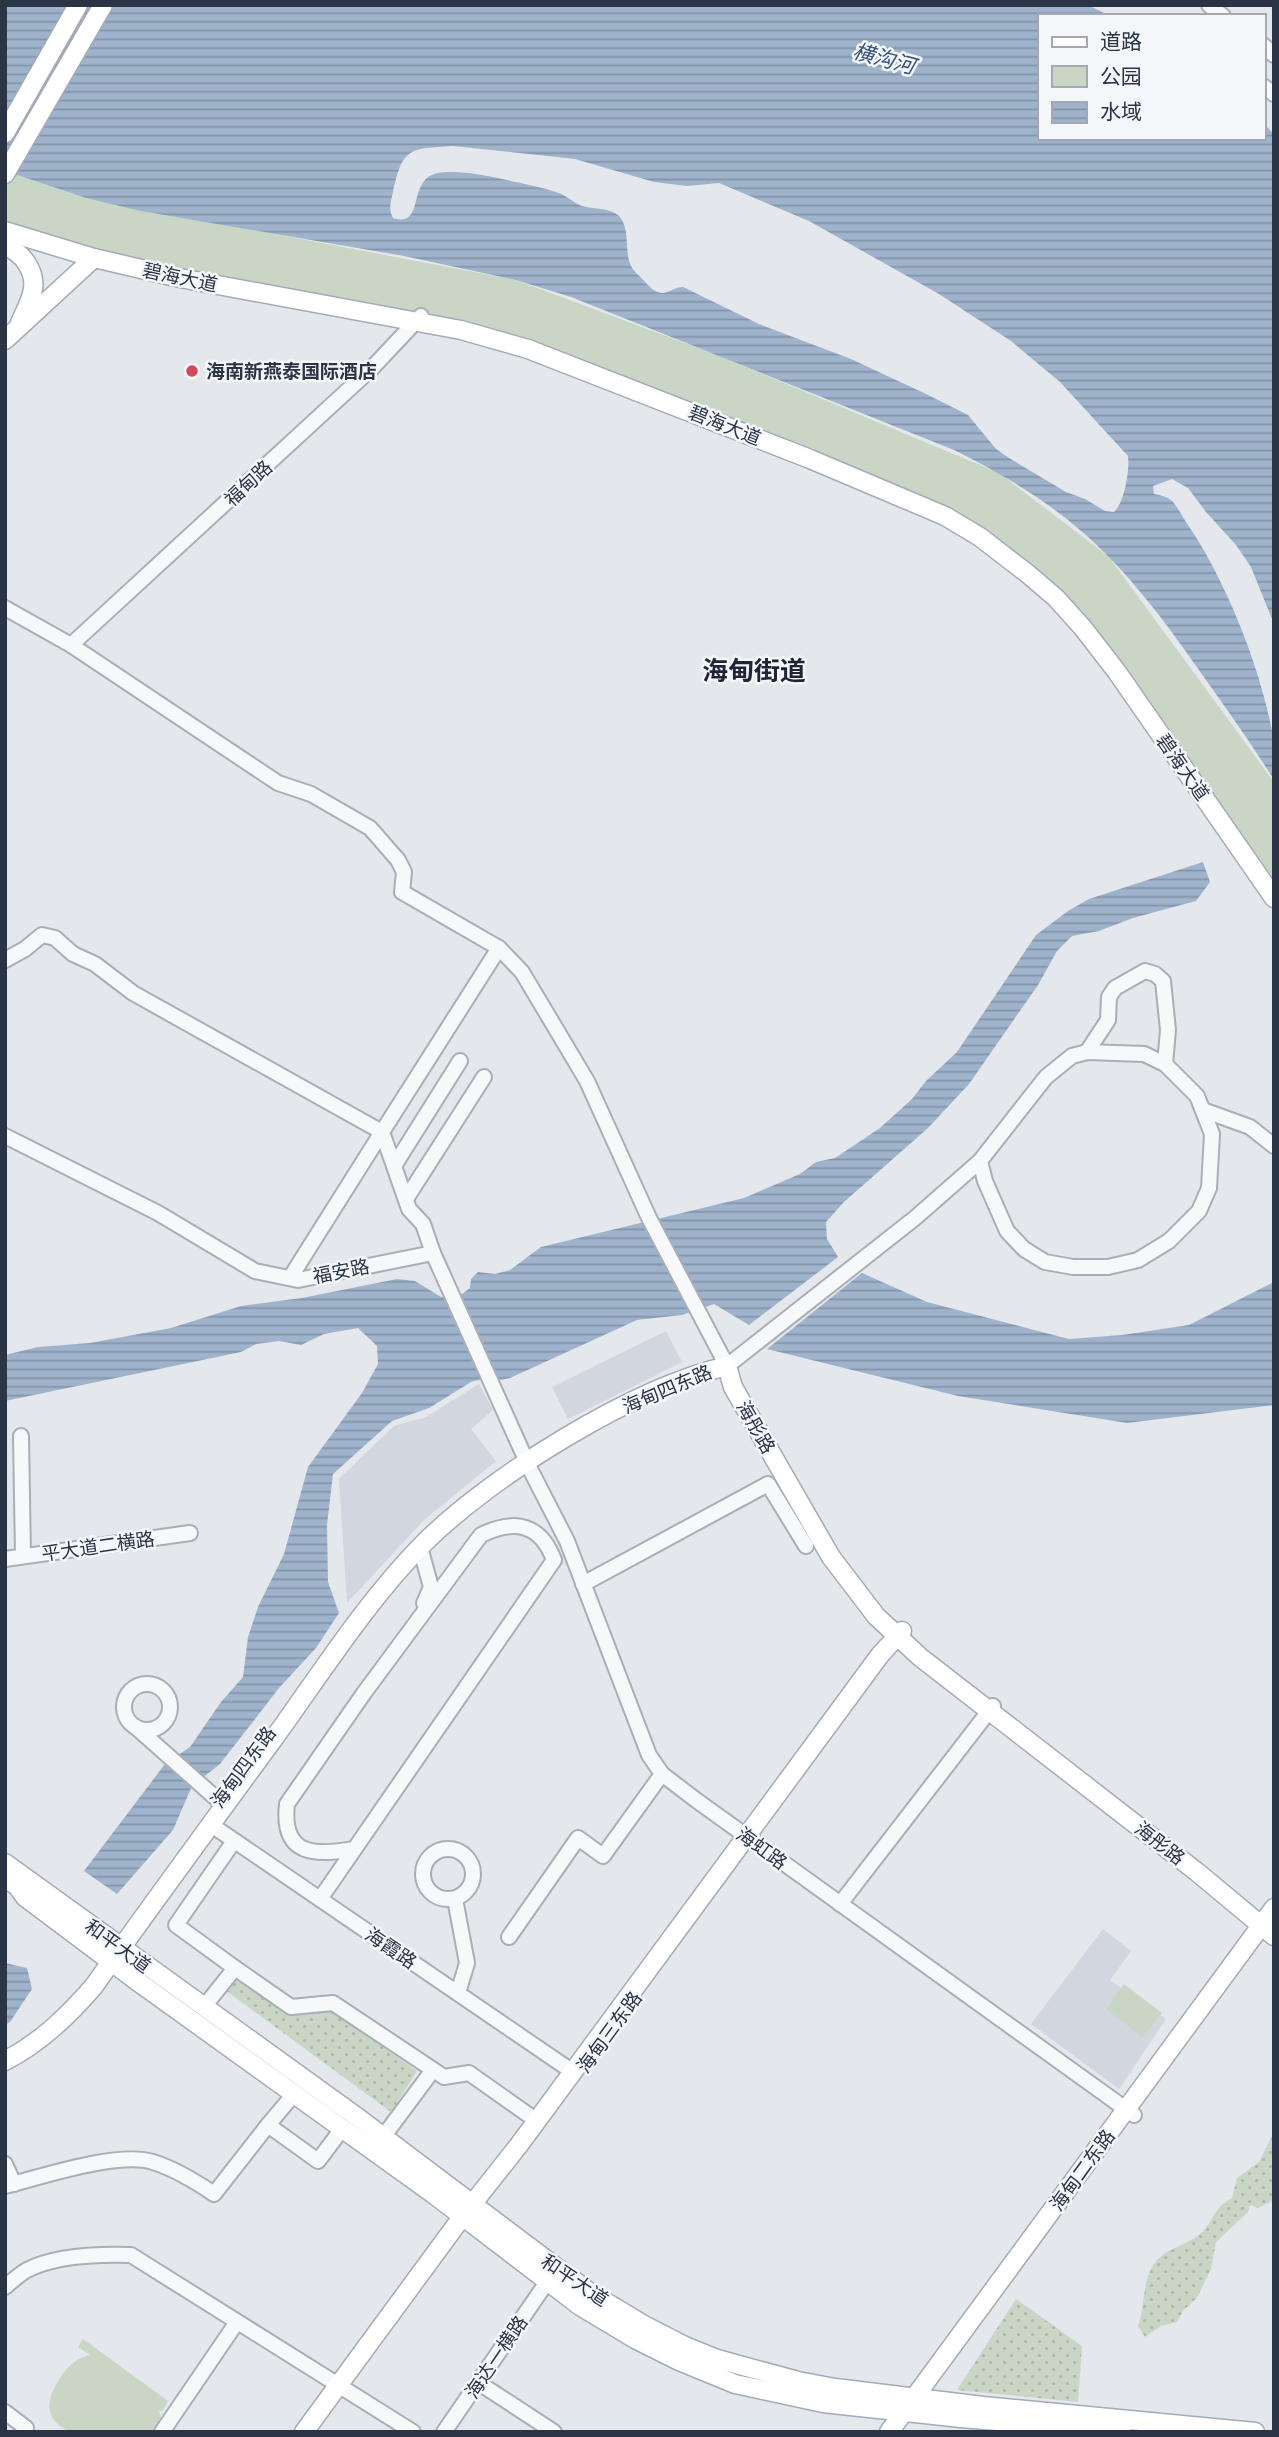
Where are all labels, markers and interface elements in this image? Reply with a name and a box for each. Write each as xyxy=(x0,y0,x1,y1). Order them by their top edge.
legend xyxy=(1038,14,1265,140)
text: 道路 xyxy=(1100,27,1142,56)
water label: 横沟河 xyxy=(850,36,922,82)
text: 公园 xyxy=(1100,62,1142,91)
text: 水域 xyxy=(1100,97,1142,126)
street label: 碧海大道 xyxy=(140,256,220,299)
place label: 海南新燕泰国际酒店 xyxy=(206,358,377,385)
marker: 海南新燕泰国际酒店 xyxy=(184,363,200,379)
street label: 碧海大道 xyxy=(685,399,765,452)
street label: 福甸路 xyxy=(218,454,278,513)
district label: 海甸街道 xyxy=(702,653,806,689)
street label: 碧海大道 xyxy=(1150,728,1215,806)
street label: 福安路 xyxy=(311,1253,372,1290)
street label: 海甸四东路 xyxy=(618,1358,716,1420)
street label: 海彤路 xyxy=(730,1396,782,1459)
street label: 平大道二横路 xyxy=(40,1525,156,1568)
street label: 海甸四东路 xyxy=(205,1721,282,1814)
street label: 海彤路 xyxy=(1129,1815,1190,1872)
street label: 海虹路 xyxy=(731,1821,793,1876)
street label: 和平大道 xyxy=(79,1913,156,1980)
street label: 海霞路 xyxy=(360,1921,422,1976)
street label: 海甸三东路 xyxy=(571,1986,648,2079)
street label: 海甸二东路 xyxy=(1044,2124,1121,2217)
street label: 和平大道 xyxy=(536,2248,614,2313)
street label: 海达一横路 xyxy=(459,2310,534,2404)

